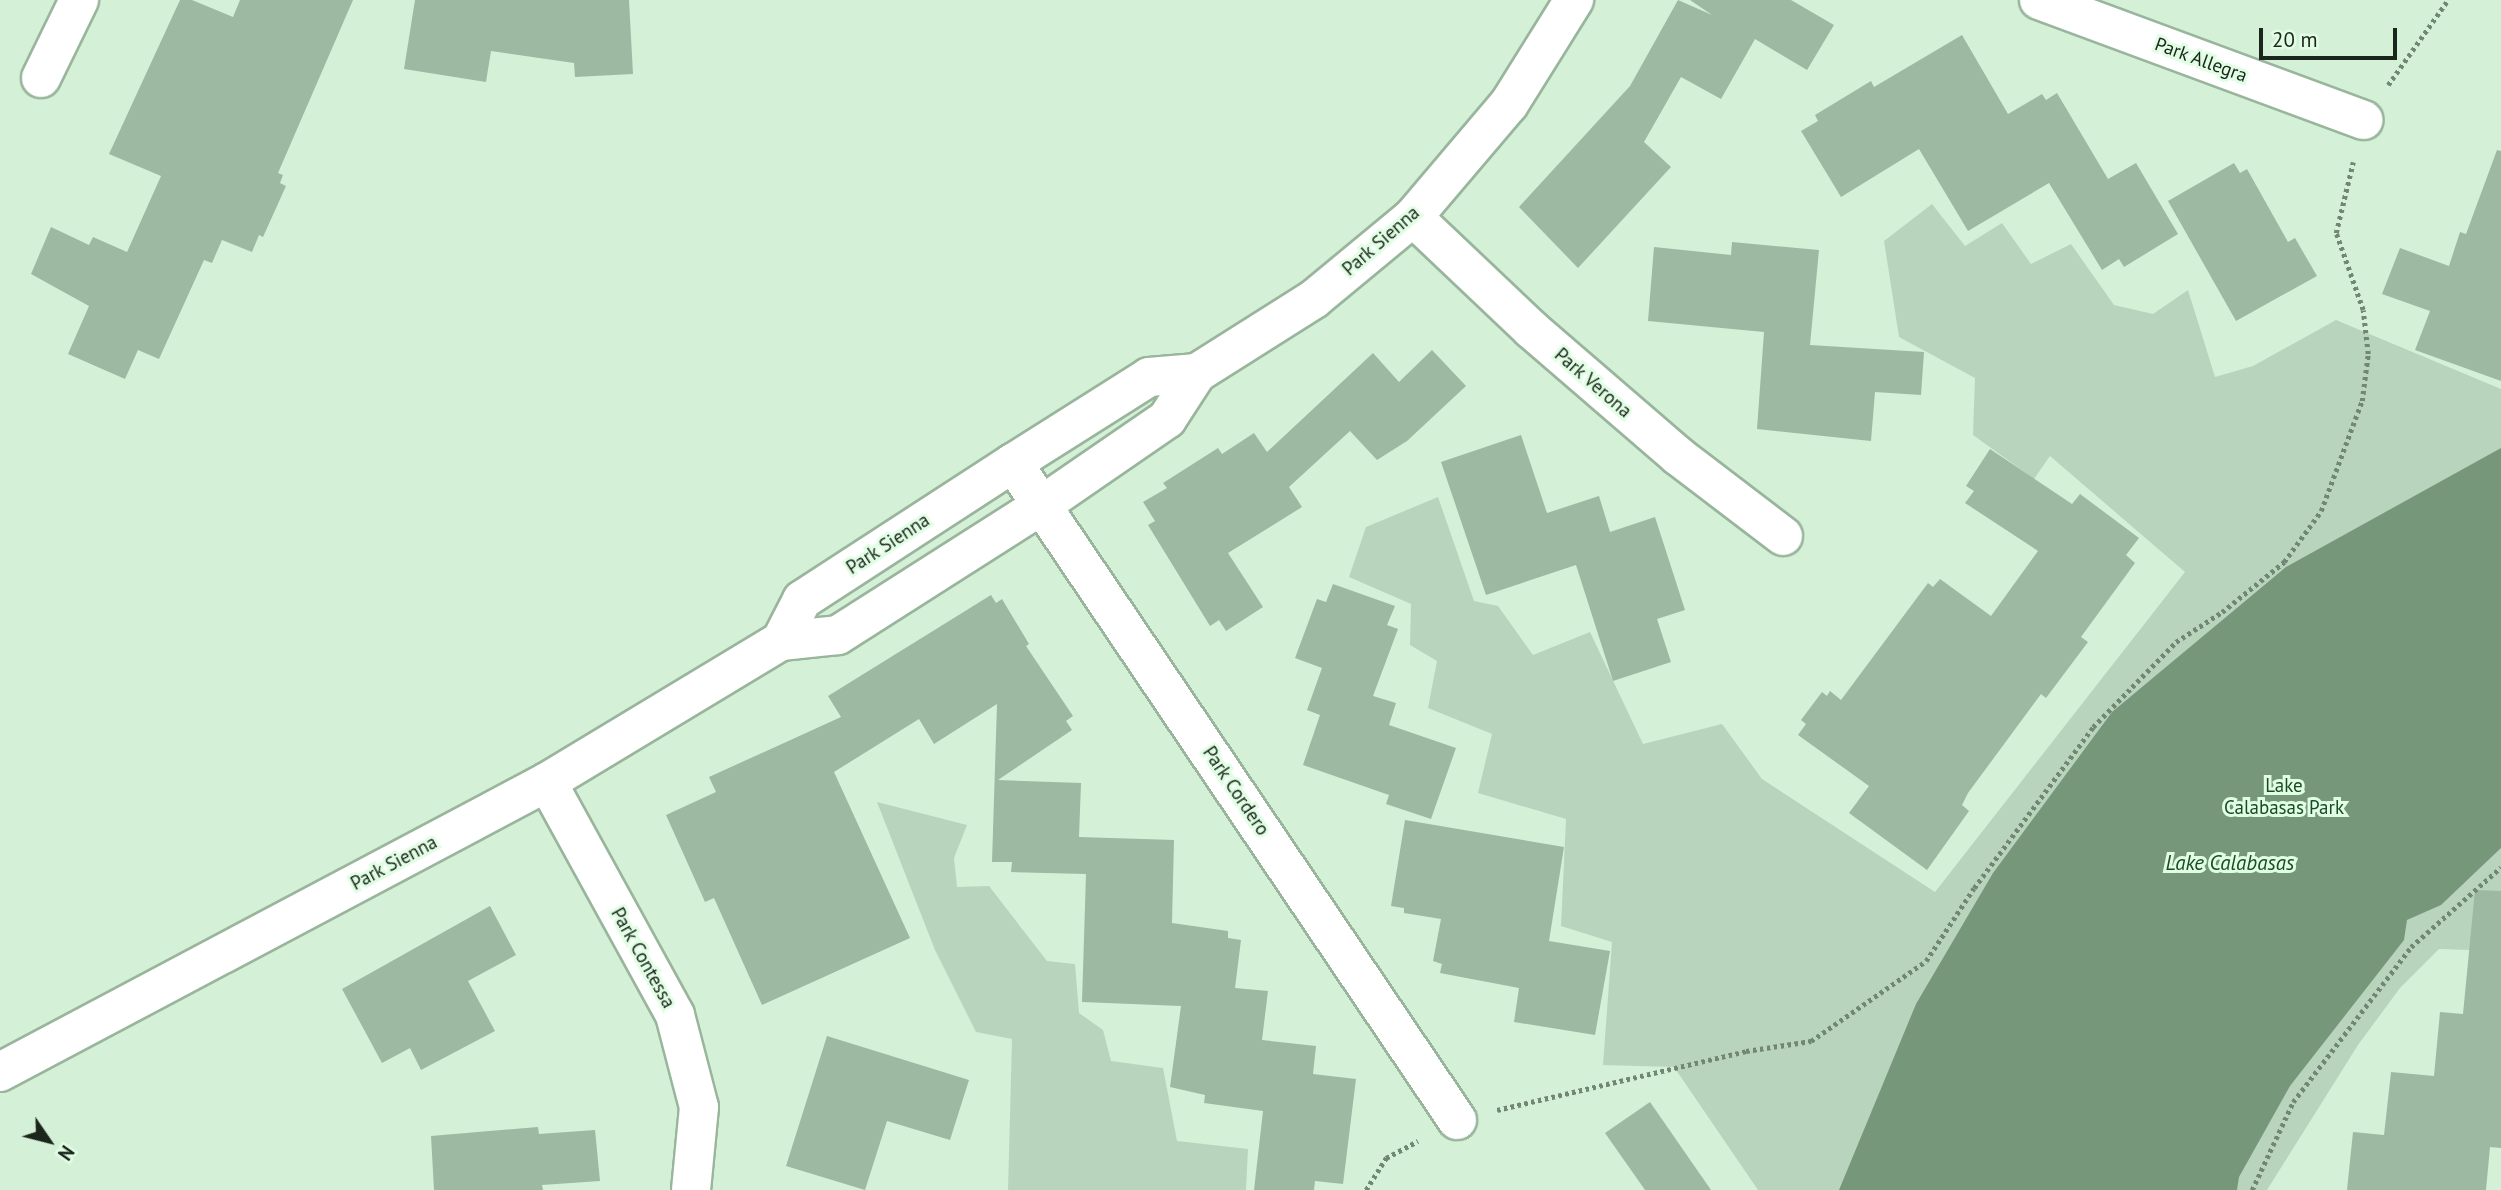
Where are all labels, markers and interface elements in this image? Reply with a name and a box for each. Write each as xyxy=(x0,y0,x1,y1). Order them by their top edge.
scale bar xyxy=(2263,14,2401,58)
text: 20 m xyxy=(2272,26,2318,53)
street label: Park Allegra xyxy=(2151,33,2251,87)
street label: Park Sienna xyxy=(1338,201,1424,281)
street label: Park Verona xyxy=(1549,343,1637,423)
street label: Park Sienna xyxy=(842,509,934,579)
street label: Park Cordero xyxy=(1198,742,1274,840)
park label: Lake Calabasas Park xyxy=(2224,775,2344,819)
street label: Park Sienna xyxy=(347,831,441,895)
water label: Lake Calabasas xyxy=(2166,850,2294,876)
street label: Park Contessa xyxy=(606,903,680,1013)
north arrow xyxy=(14,1106,84,1176)
text: N xyxy=(53,1141,80,1165)

